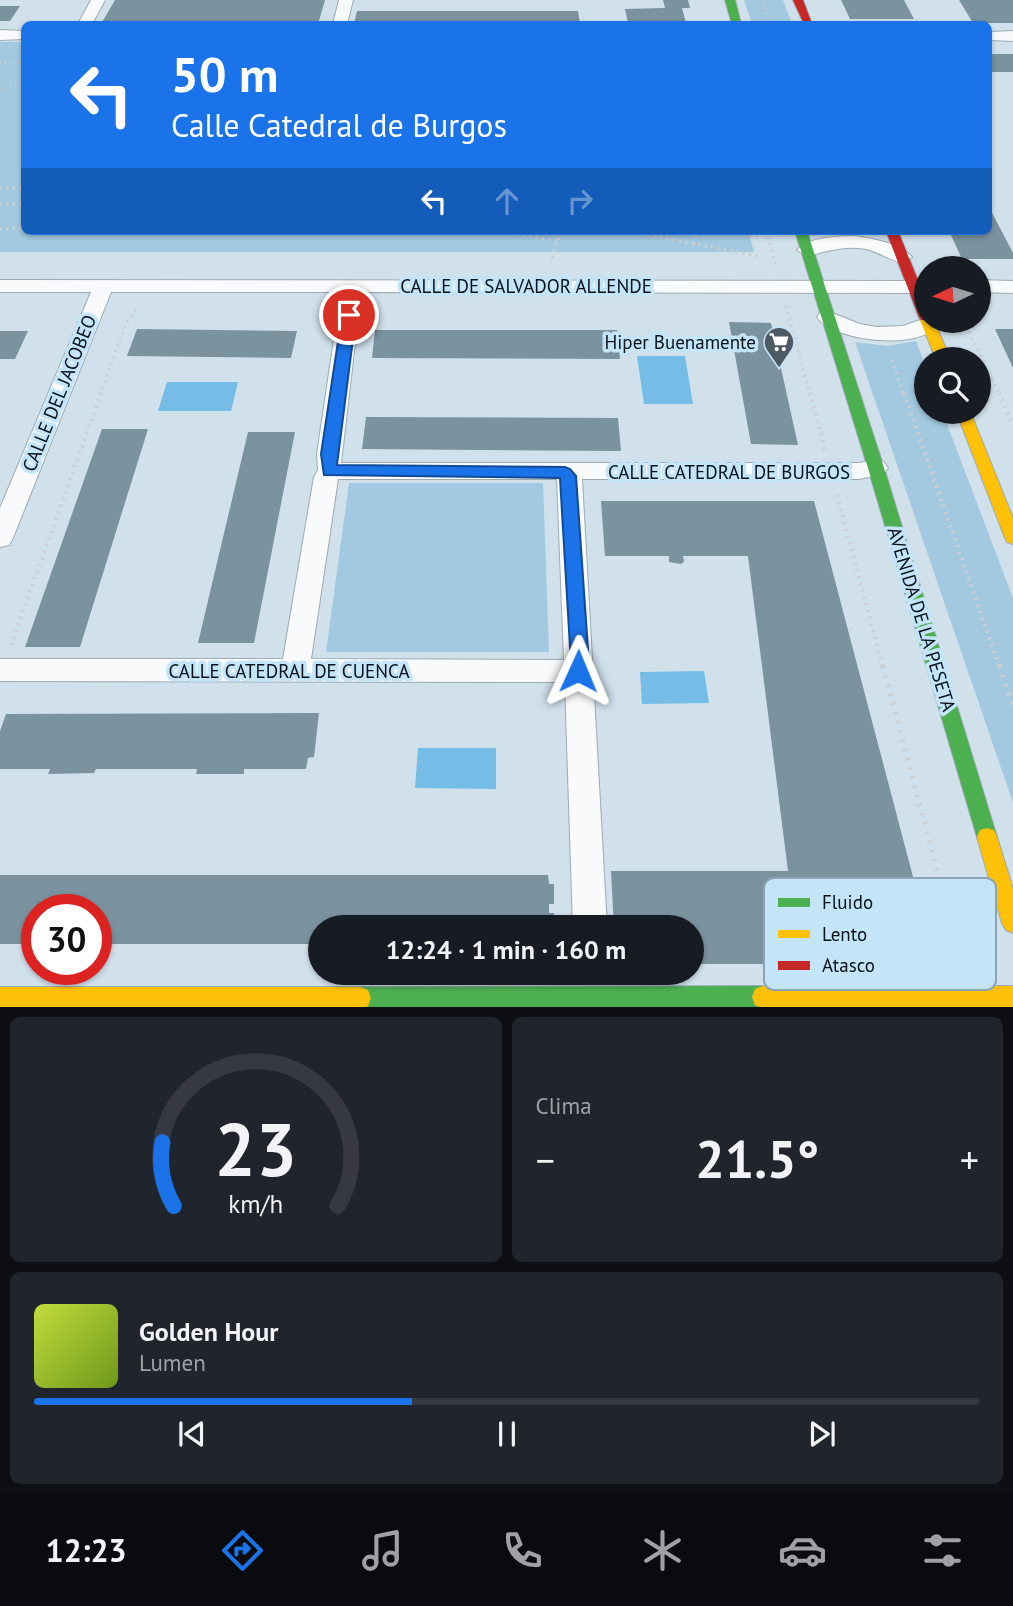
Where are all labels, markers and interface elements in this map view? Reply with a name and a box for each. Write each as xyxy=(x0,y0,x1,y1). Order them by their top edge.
text: 50 m xyxy=(171,42,278,106)
icon: left xyxy=(56,49,147,140)
text: Calle Catedral de Burgos xyxy=(171,104,507,146)
icon: left xyxy=(415,182,453,220)
icon: ahead xyxy=(488,182,526,220)
icon: right xyxy=(561,182,599,220)
north arrow xyxy=(914,256,990,332)
map controls xyxy=(914,256,991,424)
street label: CALLE DE SALVADOR ALLENDE xyxy=(400,274,652,298)
pin xyxy=(319,285,379,345)
icon: arrive xyxy=(330,296,368,334)
street label: CALLE DEL JACOBEO xyxy=(17,311,101,475)
supermarket icon: Hiper Buenamente xyxy=(762,325,796,369)
place label: Hiper Buenamente xyxy=(605,330,756,354)
button: search xyxy=(914,347,991,424)
street label: CALLE CATEDRAL DE BURGOS xyxy=(608,460,850,484)
street label: AVENIDA DE LA PESETA xyxy=(883,524,961,714)
position arrow xyxy=(541,634,615,708)
street label: CALLE CATEDRAL DE CUENCA xyxy=(169,659,410,683)
legend xyxy=(764,878,996,990)
text: Fluido xyxy=(822,890,873,914)
speed limit sign: 30 xyxy=(21,894,112,985)
text: Lento xyxy=(822,922,867,946)
text: 12:24 · 1 min · 160 m xyxy=(386,933,626,966)
text: Atasco xyxy=(822,953,875,977)
text: Clima xyxy=(536,1091,592,1120)
text: 23 xyxy=(214,1102,297,1196)
text: 21.5° xyxy=(695,1125,819,1192)
text: − xyxy=(536,1135,555,1184)
text: + xyxy=(960,1135,979,1184)
text: km/h xyxy=(228,1187,283,1219)
text: Golden Hour xyxy=(139,1315,278,1348)
text: Lumen xyxy=(139,1348,206,1377)
icon: previous xyxy=(173,1415,211,1453)
icon: pause xyxy=(488,1415,526,1453)
icon: next xyxy=(803,1415,841,1453)
icon: directions xyxy=(218,1526,267,1575)
icon: music xyxy=(358,1526,407,1575)
icon: phone xyxy=(498,1526,547,1575)
icon: climate xyxy=(638,1526,687,1575)
icon: car xyxy=(778,1526,827,1575)
icon: filters xyxy=(918,1526,967,1575)
text: 12:23 xyxy=(46,1529,127,1571)

